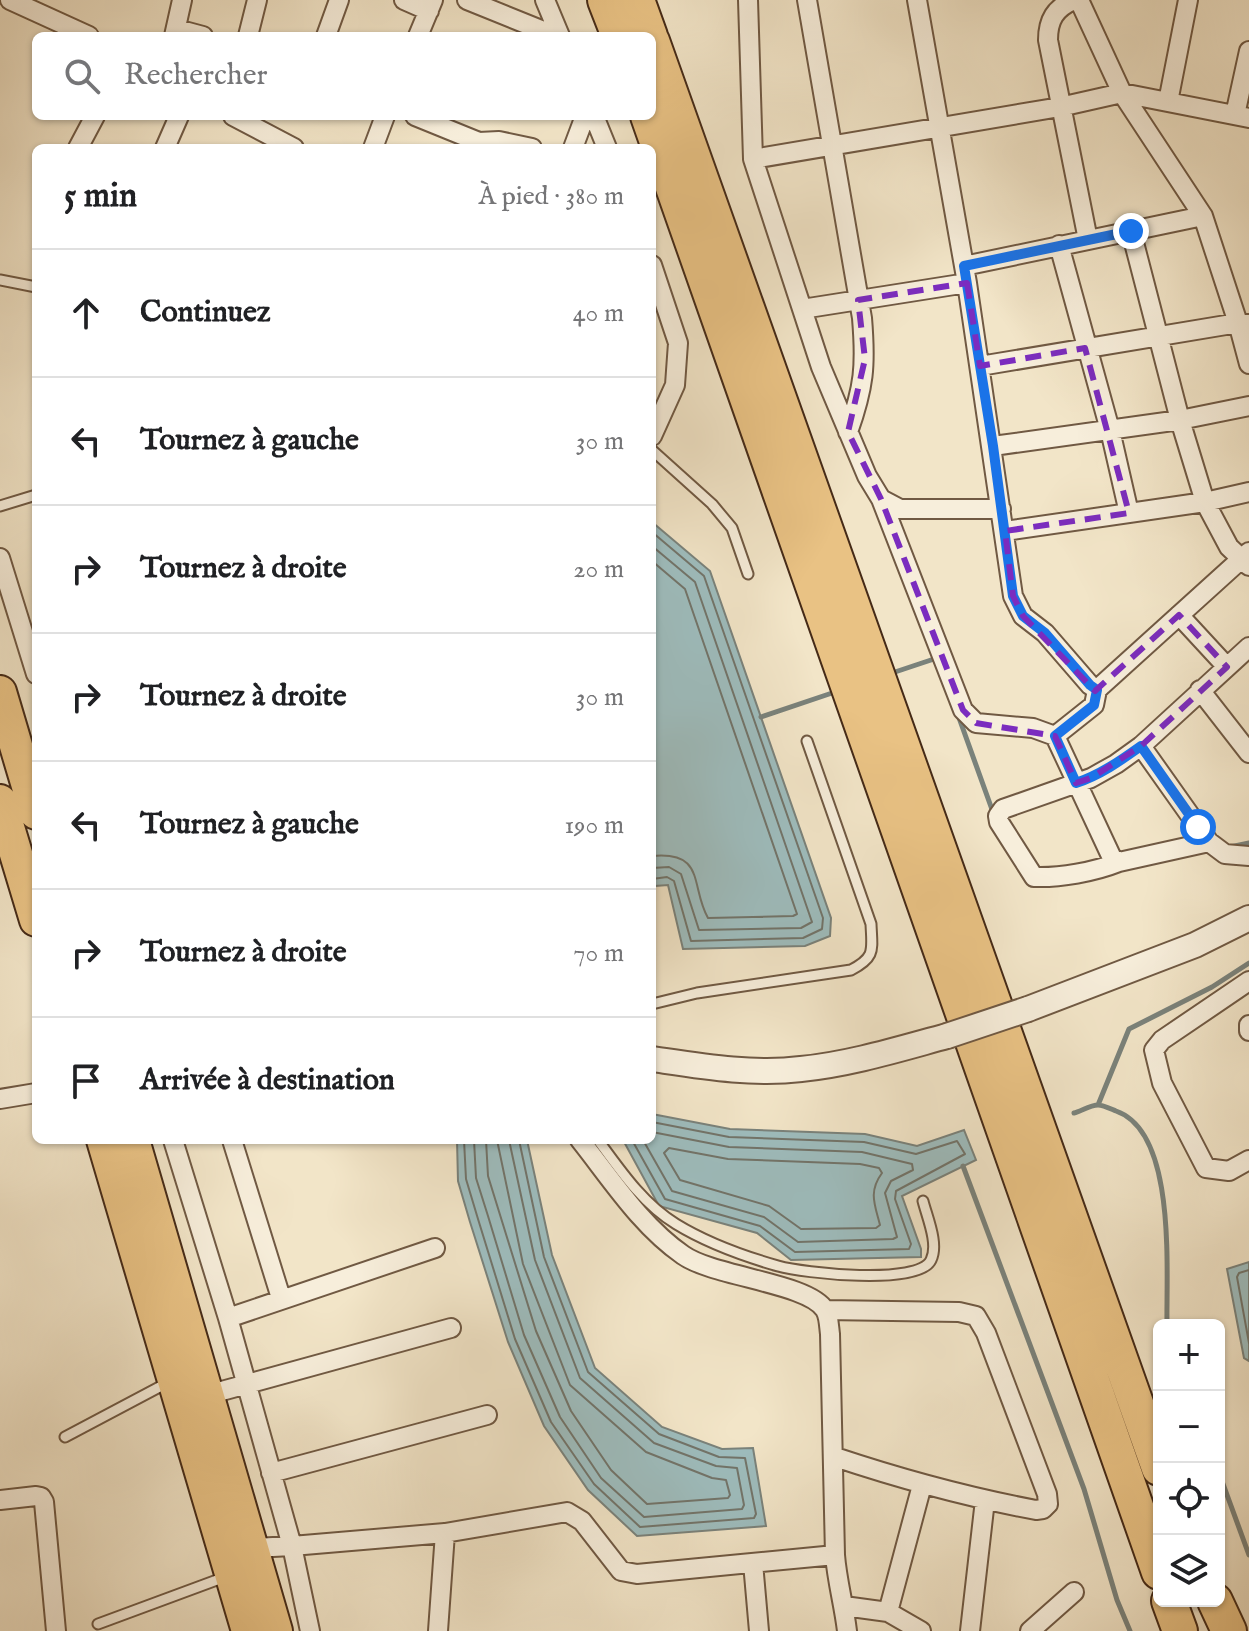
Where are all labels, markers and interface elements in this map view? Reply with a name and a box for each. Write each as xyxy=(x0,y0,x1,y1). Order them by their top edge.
search box xyxy=(32,32,656,120)
icon: search xyxy=(60,54,104,98)
text: Rechercher xyxy=(124,57,268,95)
text: 5 min xyxy=(64,175,137,218)
text: À pied · 380 m xyxy=(479,180,624,213)
route end xyxy=(1113,213,1149,249)
icon: ahead xyxy=(64,291,108,335)
text: Continuez xyxy=(140,294,271,332)
text: 40 m xyxy=(573,297,624,330)
icon: left xyxy=(64,419,108,463)
text: Tournez à gauche xyxy=(140,422,359,460)
text: 30 m xyxy=(576,425,624,458)
icon: right xyxy=(64,547,108,591)
text: Tournez à droite xyxy=(140,550,347,588)
text: 20 m xyxy=(573,553,624,586)
icon: right xyxy=(64,675,108,719)
text: Tournez à droite xyxy=(140,678,347,716)
text: 30 m xyxy=(576,681,624,714)
icon: left xyxy=(64,803,108,847)
text: Tournez à gauche xyxy=(140,806,359,844)
text: 190 m xyxy=(564,809,624,842)
route start xyxy=(1180,809,1216,845)
icon: right xyxy=(64,931,108,975)
text: Tournez à droite xyxy=(140,934,347,972)
text: 70 m xyxy=(573,937,624,970)
icon: arrive xyxy=(64,1059,108,1103)
text: Arrivée à destination xyxy=(140,1062,395,1100)
map controls xyxy=(1153,1319,1225,1607)
button: + xyxy=(1153,1319,1225,1391)
button: − xyxy=(1153,1391,1225,1463)
button: locate xyxy=(1153,1463,1225,1535)
button: layers xyxy=(1153,1535,1225,1607)

